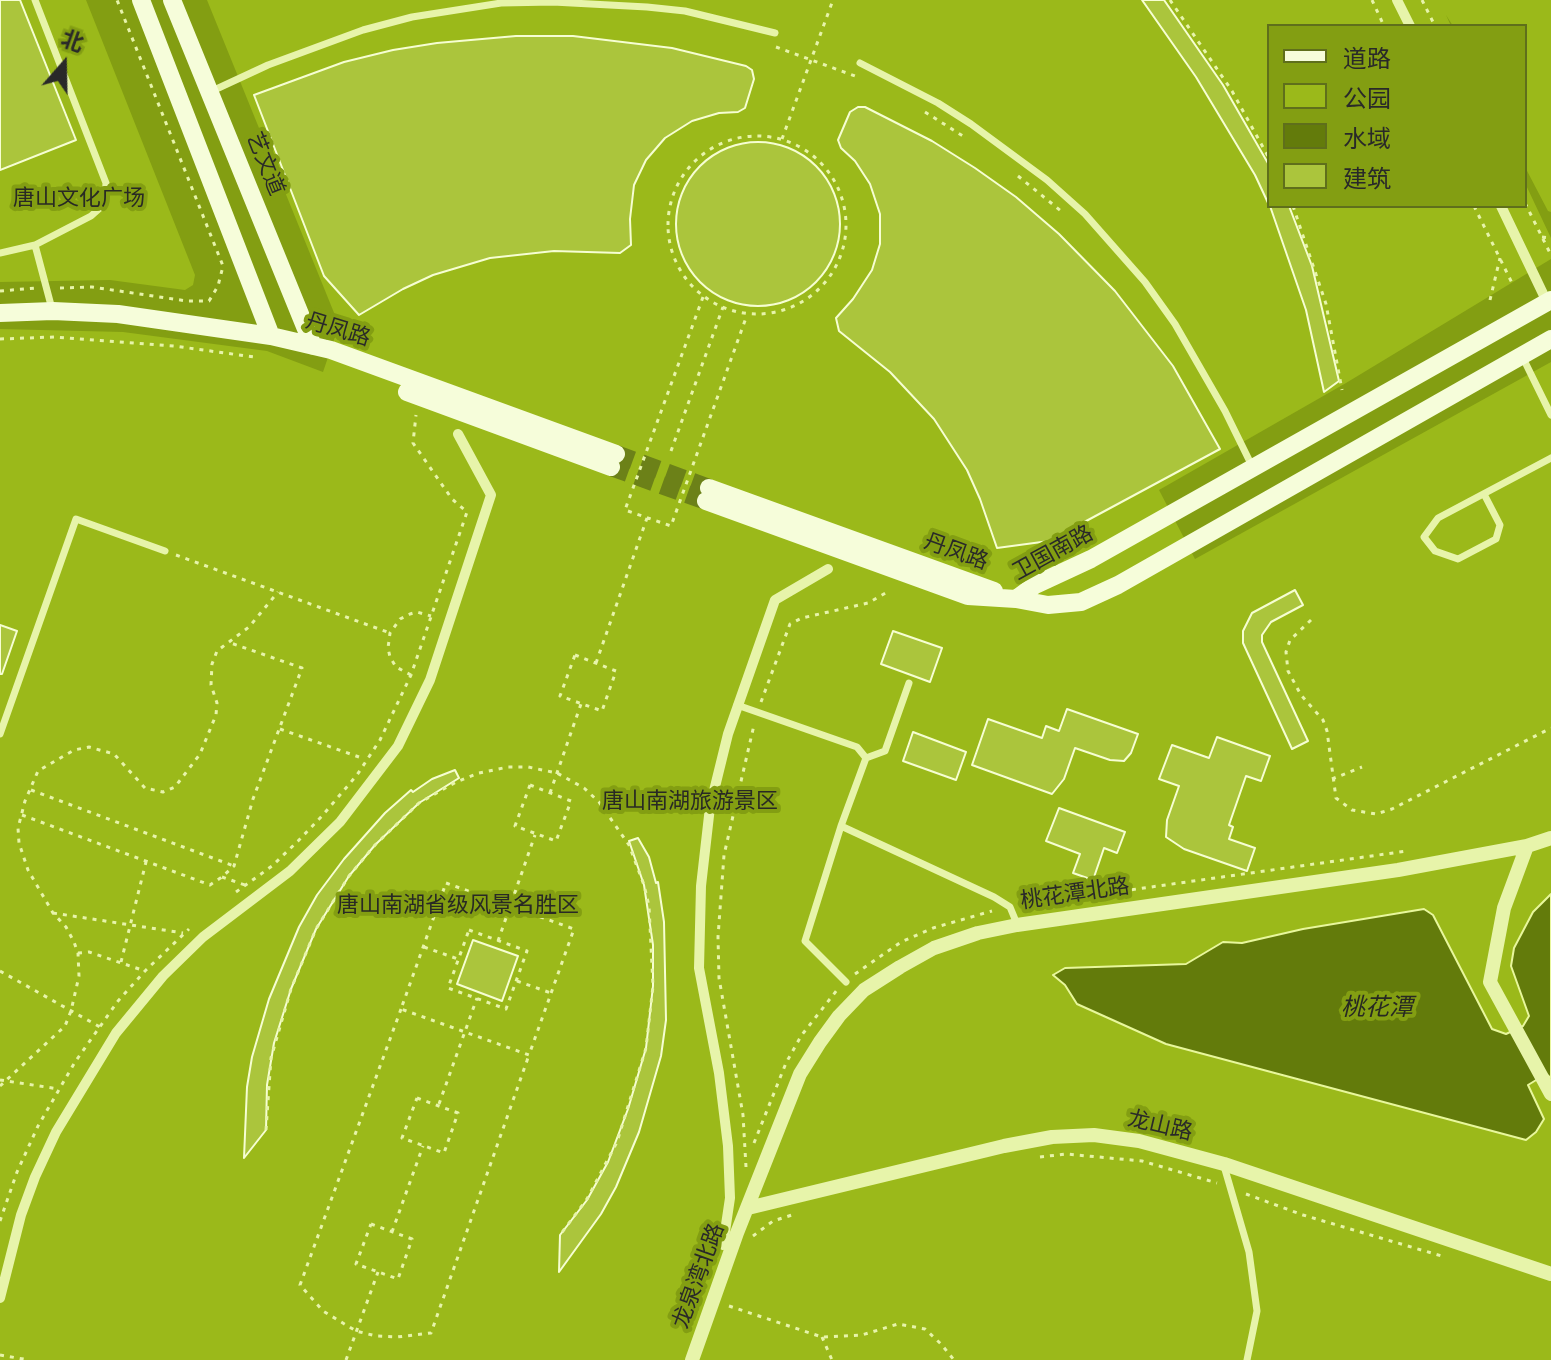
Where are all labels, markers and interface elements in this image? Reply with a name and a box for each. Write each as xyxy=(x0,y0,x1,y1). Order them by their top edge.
north arrow xyxy=(24,24,104,104)
legend xyxy=(1267,24,1527,208)
text: 北 xyxy=(57,25,87,57)
text: 道路 xyxy=(1343,45,1391,73)
text: 公园 xyxy=(1343,85,1391,113)
text: 水域 xyxy=(1343,125,1391,153)
street label: 艺文道 xyxy=(240,128,290,200)
text: 建筑 xyxy=(1343,165,1391,193)
park label: 唐山文化广场 xyxy=(13,186,145,212)
street label: 丹凤路 xyxy=(303,308,373,352)
street label: 卫国南路 xyxy=(1008,520,1098,586)
street label: 丹凤路 xyxy=(920,528,992,576)
park label: 唐山南湖旅游景区 xyxy=(602,789,778,815)
street label: 桃花潭北路 xyxy=(1019,873,1131,915)
park label: 唐山南湖省级风景名胜区 xyxy=(337,893,579,919)
water label: 桃花潭 xyxy=(1341,994,1413,1022)
street label: 龙山路 xyxy=(1125,1106,1195,1146)
street label: 龙泉湾北路 xyxy=(668,1220,730,1332)

